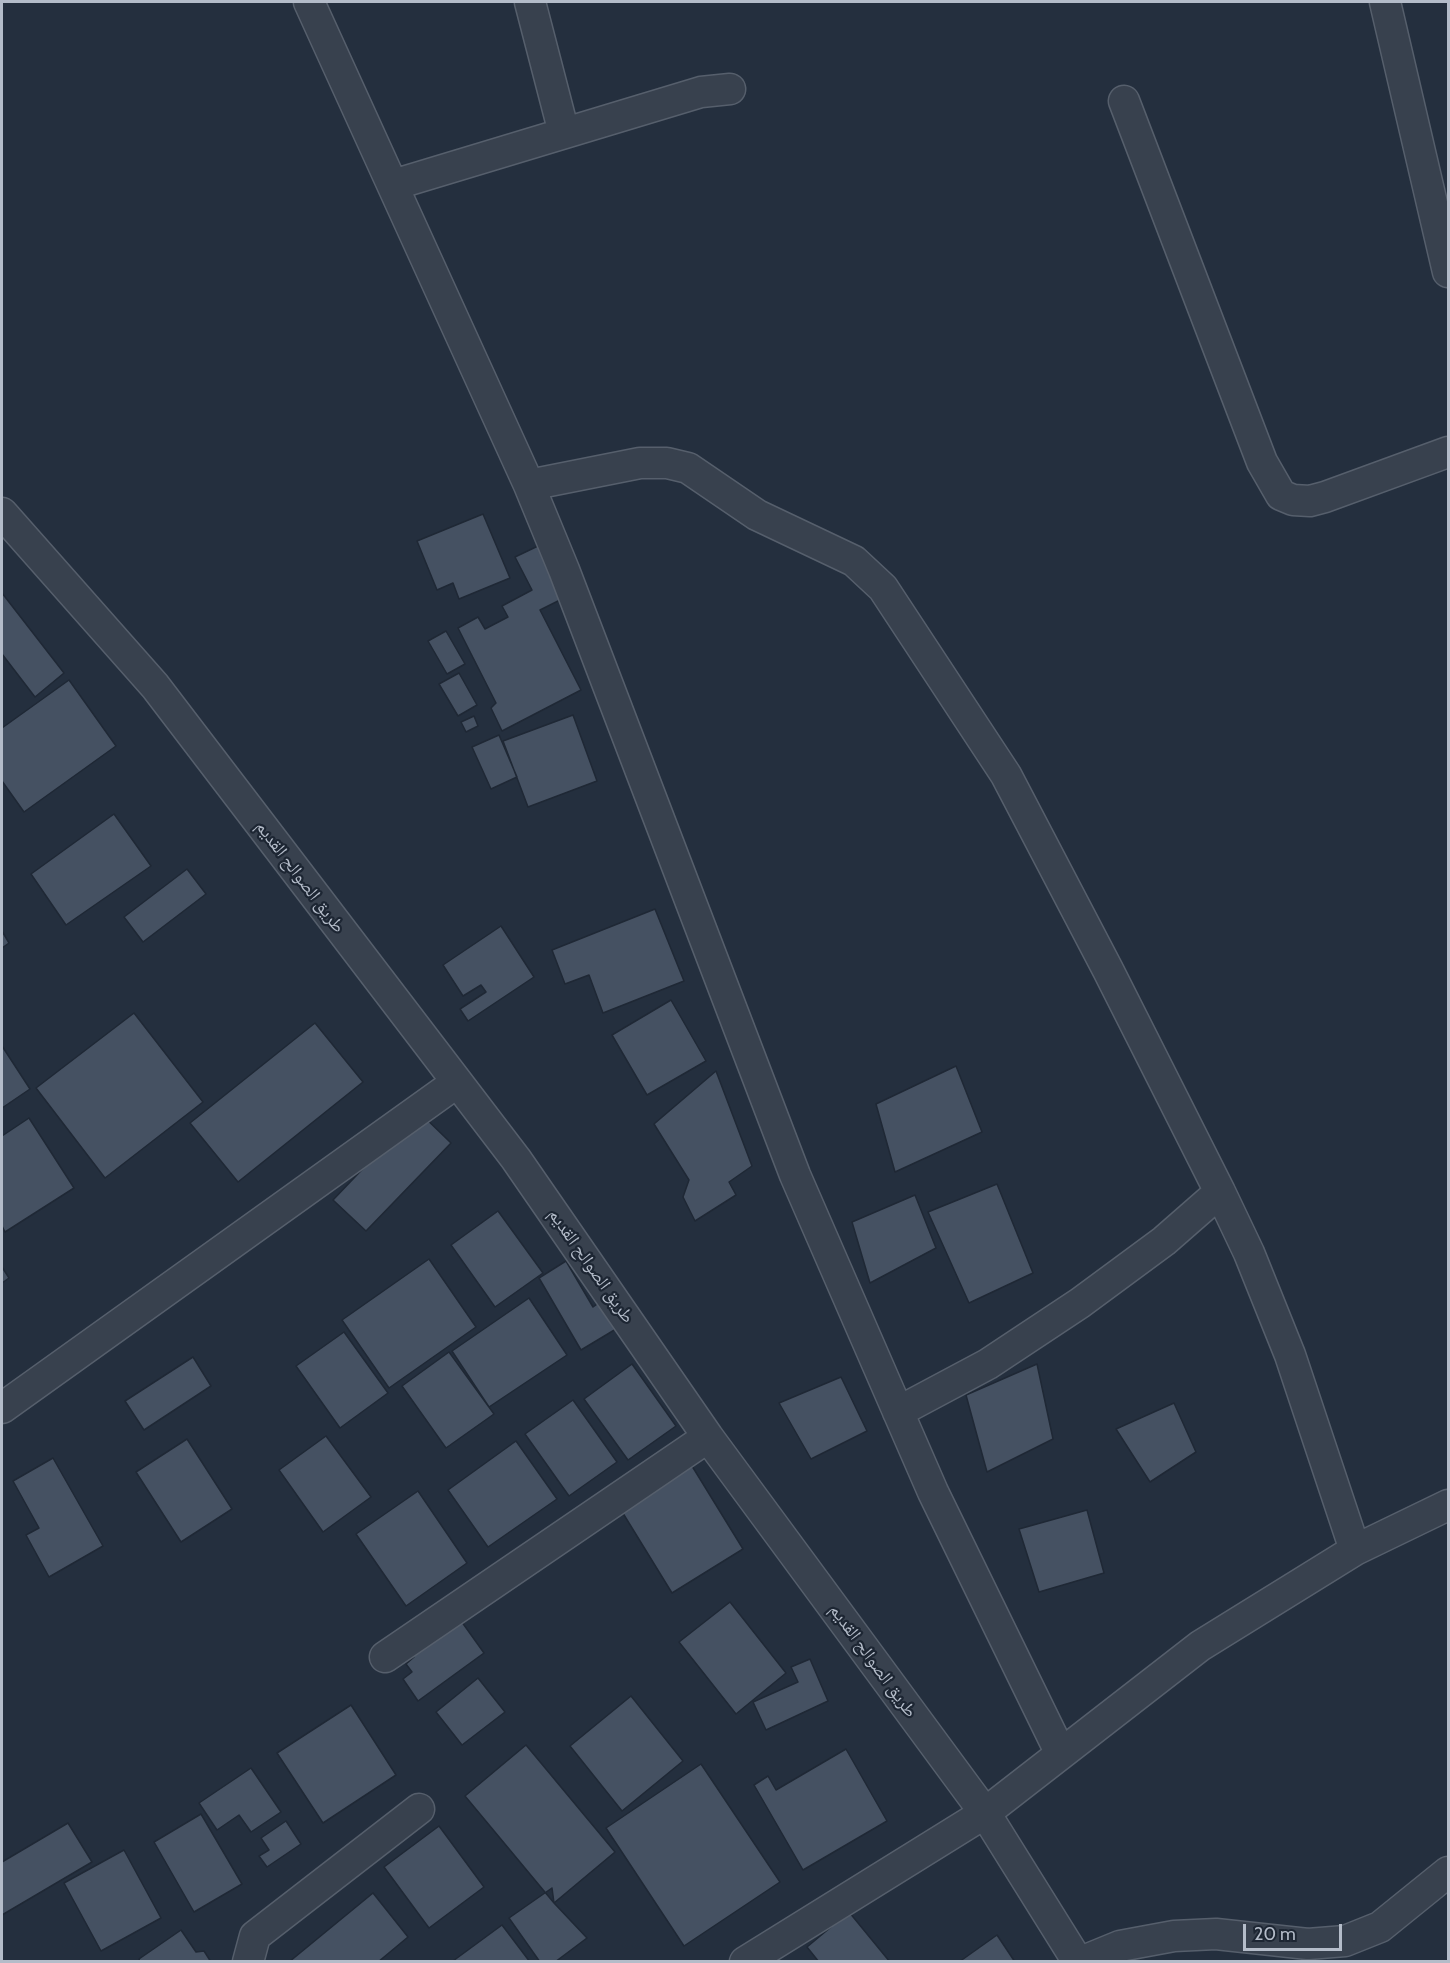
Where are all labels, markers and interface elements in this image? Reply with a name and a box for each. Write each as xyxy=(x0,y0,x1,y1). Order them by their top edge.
street label: طريق الصوالح القديم xyxy=(251,817,349,937)
street label: طريق الصوالح القديم xyxy=(543,1205,639,1327)
street label: طريق الصوالح القديم xyxy=(825,1600,921,1722)
scale bar xyxy=(1246,1912,1345,1950)
text: 20 m xyxy=(1254,1923,1296,1945)

